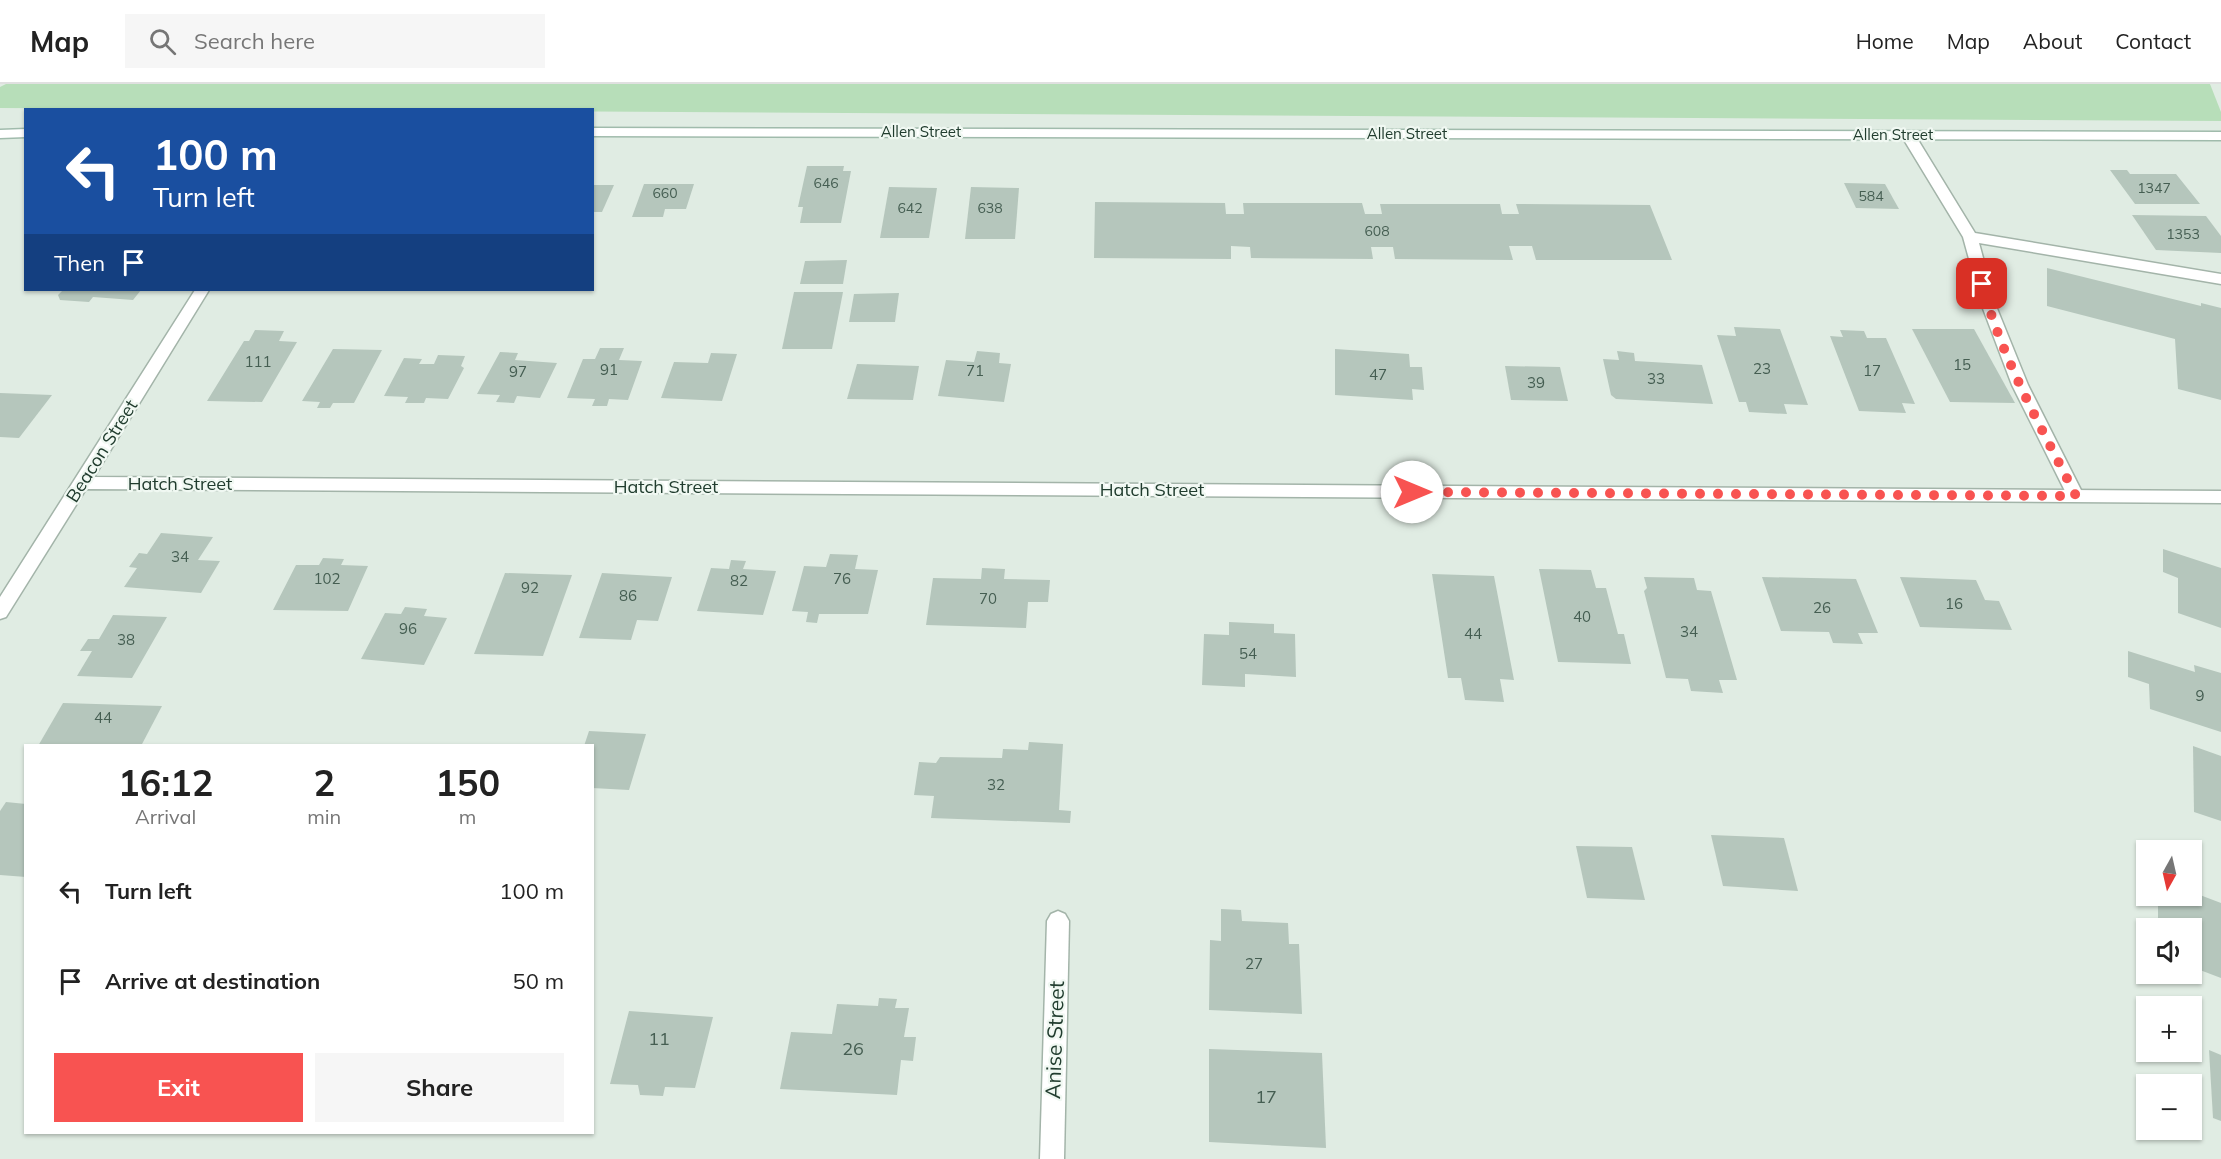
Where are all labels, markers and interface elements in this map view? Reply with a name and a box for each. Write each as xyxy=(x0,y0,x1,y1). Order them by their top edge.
search box xyxy=(125,14,545,68)
text: Map xyxy=(30,24,89,59)
icon: search xyxy=(146,25,179,58)
text: Search here xyxy=(194,27,315,55)
text: Home xyxy=(1856,28,1914,54)
text: Map xyxy=(1947,28,1990,54)
text: About xyxy=(2023,28,2082,54)
text: Contact xyxy=(2115,28,2191,54)
street label: Allen Street xyxy=(881,122,961,141)
street label: Allen Street xyxy=(1367,124,1447,143)
street label: Allen Street xyxy=(1853,125,1933,144)
text: 100 m xyxy=(153,128,278,181)
icon: left xyxy=(54,132,132,210)
house number: 646 xyxy=(813,174,839,192)
house number: 1347 xyxy=(2137,179,2171,197)
text: Turn left xyxy=(153,180,255,214)
house number: 660 xyxy=(652,184,678,202)
house number: 584 xyxy=(1858,187,1884,205)
house number: 642 xyxy=(897,199,923,217)
house number: 638 xyxy=(977,199,1003,217)
house number: 608 xyxy=(1364,222,1390,240)
house number: 1353 xyxy=(2166,225,2200,243)
icon: arrive xyxy=(117,246,150,279)
text: Then xyxy=(54,249,105,277)
pin xyxy=(1956,258,2007,309)
icon: arrive xyxy=(1965,267,1998,300)
house number: 111 xyxy=(244,352,272,371)
house number: 15 xyxy=(1953,355,1971,374)
house number: 23 xyxy=(1753,359,1771,378)
house number: 91 xyxy=(600,360,618,379)
house number: 71 xyxy=(966,361,984,380)
house number: 17 xyxy=(1863,361,1881,380)
house number: 97 xyxy=(509,362,527,381)
house number: 47 xyxy=(1369,365,1387,384)
house number: 33 xyxy=(1647,369,1665,388)
house number: 39 xyxy=(1527,373,1545,392)
street label: Beacon Street xyxy=(61,395,142,506)
position arrow xyxy=(1380,460,1444,524)
street label: Hatch Street xyxy=(128,472,232,495)
street label: Hatch Street xyxy=(614,475,718,498)
street label: Hatch Street xyxy=(1100,478,1204,501)
house number: 34 xyxy=(171,547,189,566)
house number: 102 xyxy=(313,569,341,588)
house number: 76 xyxy=(833,569,851,588)
house number: 82 xyxy=(730,571,748,590)
house number: 92 xyxy=(521,578,539,597)
house number: 86 xyxy=(619,586,637,605)
house number: 70 xyxy=(979,589,997,608)
house number: 16 xyxy=(1945,594,1963,613)
house number: 26 xyxy=(1813,598,1831,617)
house number: 40 xyxy=(1573,607,1591,626)
house number: 96 xyxy=(399,619,417,638)
house number: 34 xyxy=(1680,622,1698,641)
house number: 44 xyxy=(1464,624,1482,643)
house number: 38 xyxy=(117,630,135,649)
house number: 54 xyxy=(1239,644,1257,663)
house number: 9 xyxy=(2195,686,2205,705)
house number: 44 xyxy=(94,708,112,727)
text: 16:12 xyxy=(118,760,213,805)
text: 2 xyxy=(313,760,335,805)
text: 150 xyxy=(435,760,500,805)
house number: 32 xyxy=(987,775,1005,794)
text: Arrival xyxy=(135,804,196,829)
text: min xyxy=(307,804,341,829)
text: m xyxy=(459,804,476,829)
north arrow xyxy=(2136,840,2202,906)
map controls xyxy=(2136,840,2202,1140)
icon: left xyxy=(54,875,87,908)
text: Turn left xyxy=(105,877,192,905)
text: 100 m xyxy=(499,877,564,905)
button: sound xyxy=(2136,918,2202,984)
house number: 27 xyxy=(1245,954,1263,973)
icon: arrive xyxy=(54,965,87,998)
text: Arrive at destination xyxy=(105,967,320,995)
text: 50 m xyxy=(513,967,564,995)
street label: Anise Street xyxy=(1039,980,1069,1099)
button: + xyxy=(2136,996,2202,1062)
house number: 11 xyxy=(648,1027,670,1050)
house number: 26 xyxy=(842,1037,864,1060)
button: Exit xyxy=(54,1053,303,1122)
button: Share xyxy=(315,1053,564,1122)
button: − xyxy=(2136,1074,2202,1140)
house number: 17 xyxy=(1255,1085,1277,1108)

